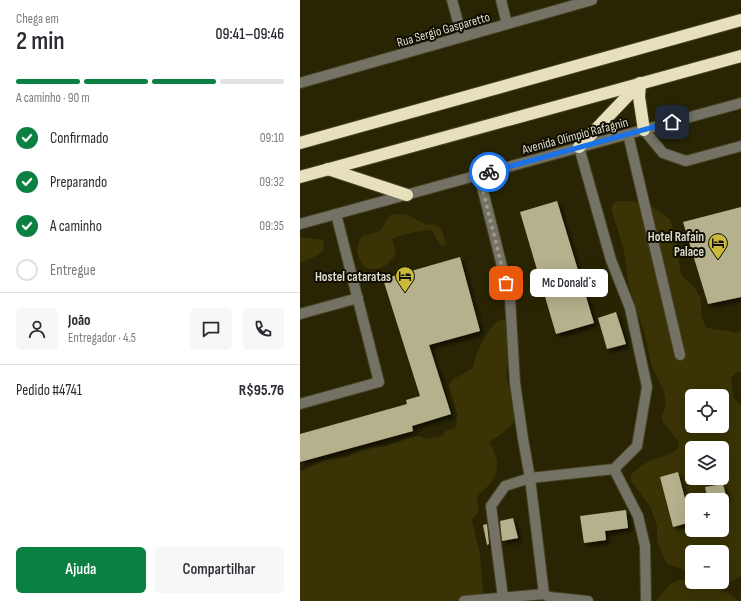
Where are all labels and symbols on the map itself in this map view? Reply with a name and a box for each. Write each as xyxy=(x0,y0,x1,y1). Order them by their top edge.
street label: Rua Sergio Gasparetto xyxy=(395,9,492,51)
pin xyxy=(655,105,689,139)
street label: Avenida Olímpio Rafagnin xyxy=(520,114,630,158)
courier xyxy=(469,152,509,192)
place label: Hotel Rafain Palace xyxy=(648,229,704,260)
hotel icon: Hotel Rafain Palace xyxy=(707,232,729,260)
hotel icon: Hostel cataratas xyxy=(394,265,416,293)
pin xyxy=(489,266,523,300)
place label: Hostel cataratas xyxy=(315,269,391,285)
callout: Mc Donald´s xyxy=(530,269,608,297)

